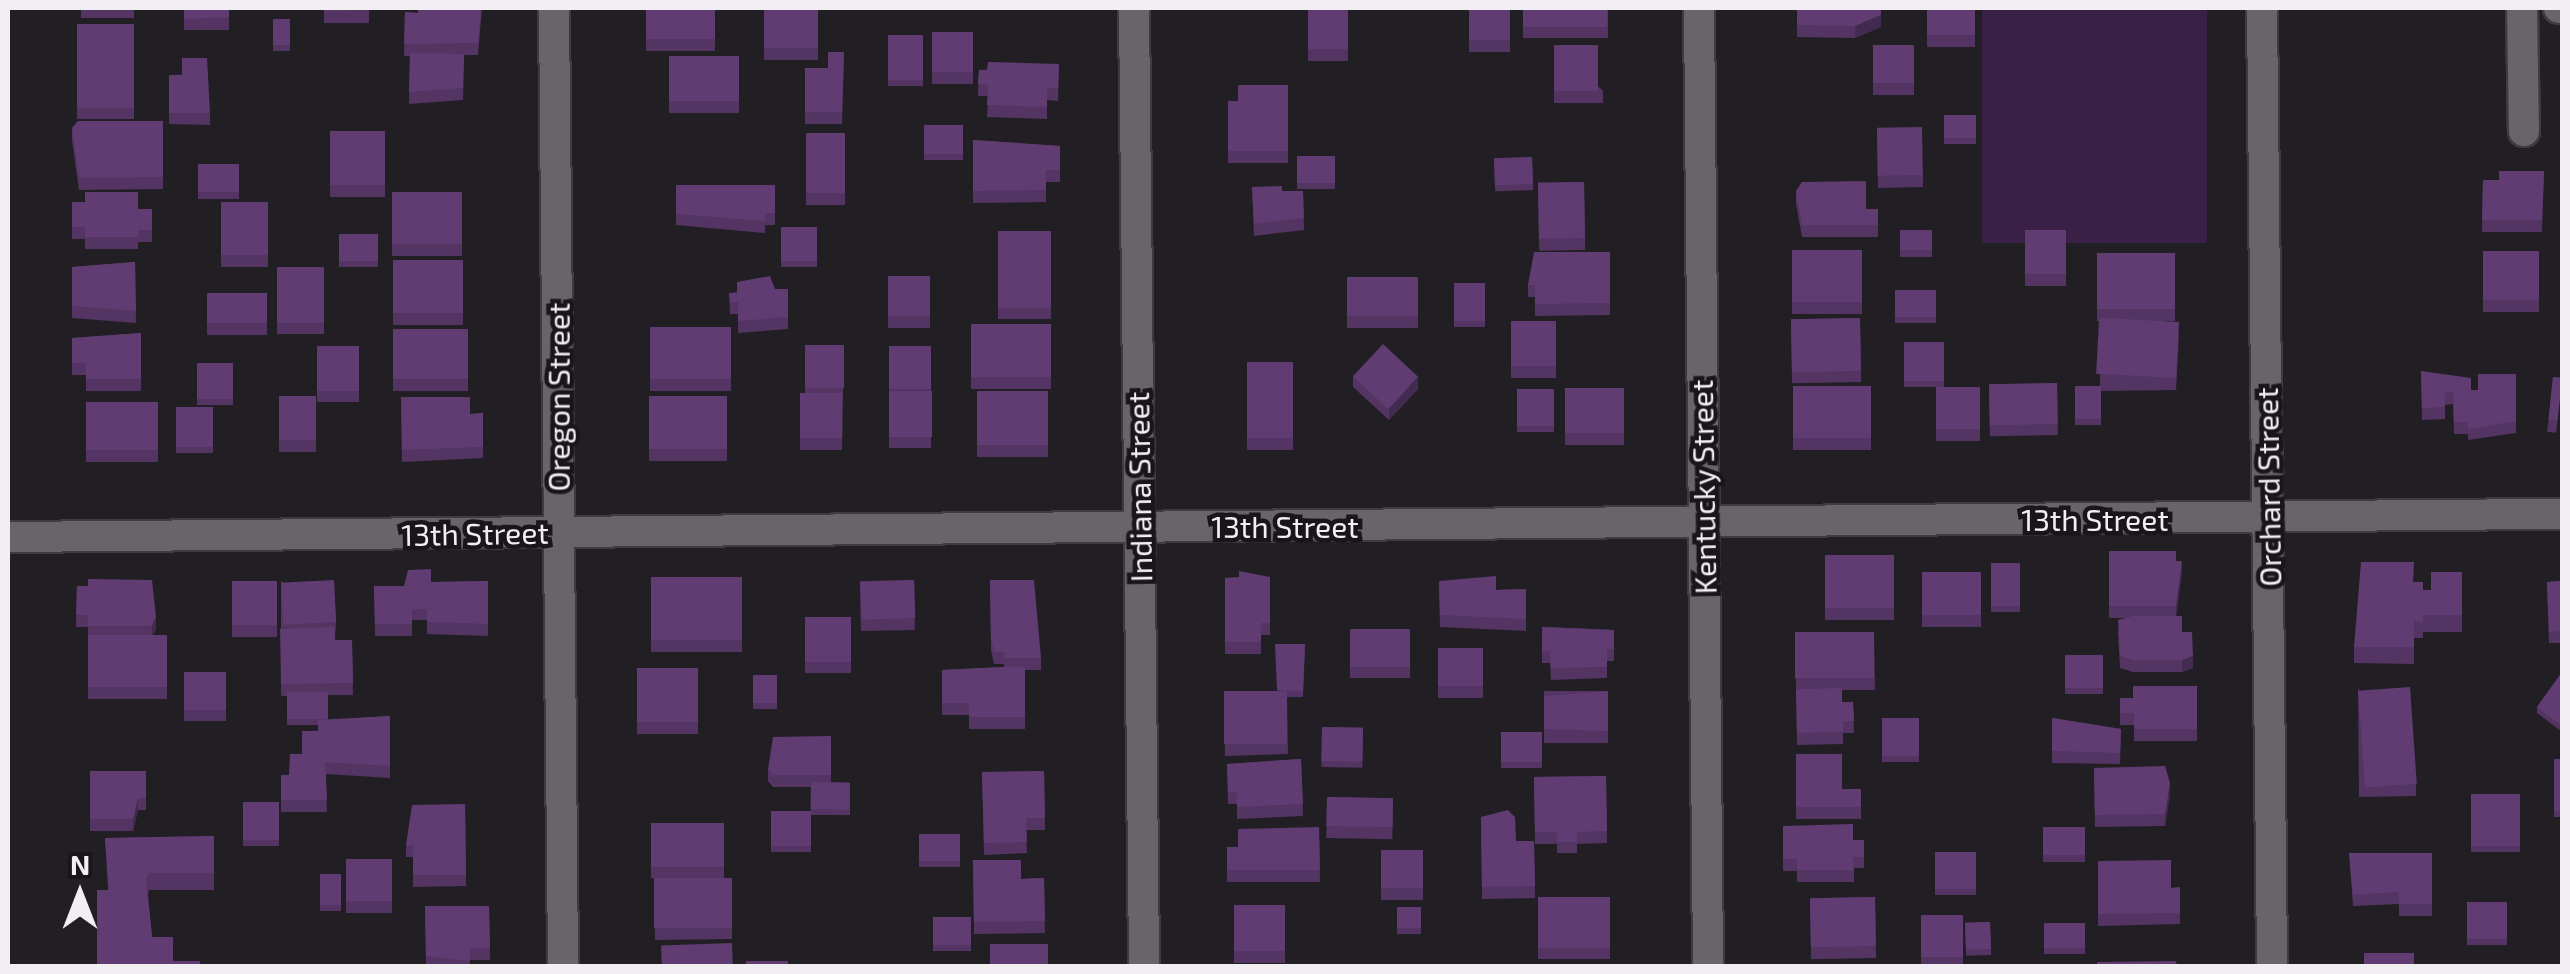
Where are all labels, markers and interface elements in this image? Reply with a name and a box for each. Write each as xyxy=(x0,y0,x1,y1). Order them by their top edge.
street label: Oregon Street xyxy=(540,303,576,491)
street label: Kentucky Street xyxy=(1683,379,1723,595)
street label: Orchard Street xyxy=(2248,387,2288,587)
street label: Indiana Street xyxy=(1119,392,1159,582)
street label: 13th Street xyxy=(2021,501,2169,537)
street label: 13th Street xyxy=(1211,508,1359,544)
street label: 13th Street xyxy=(401,514,549,552)
north arrow xyxy=(30,844,130,944)
text: N xyxy=(70,847,90,881)

